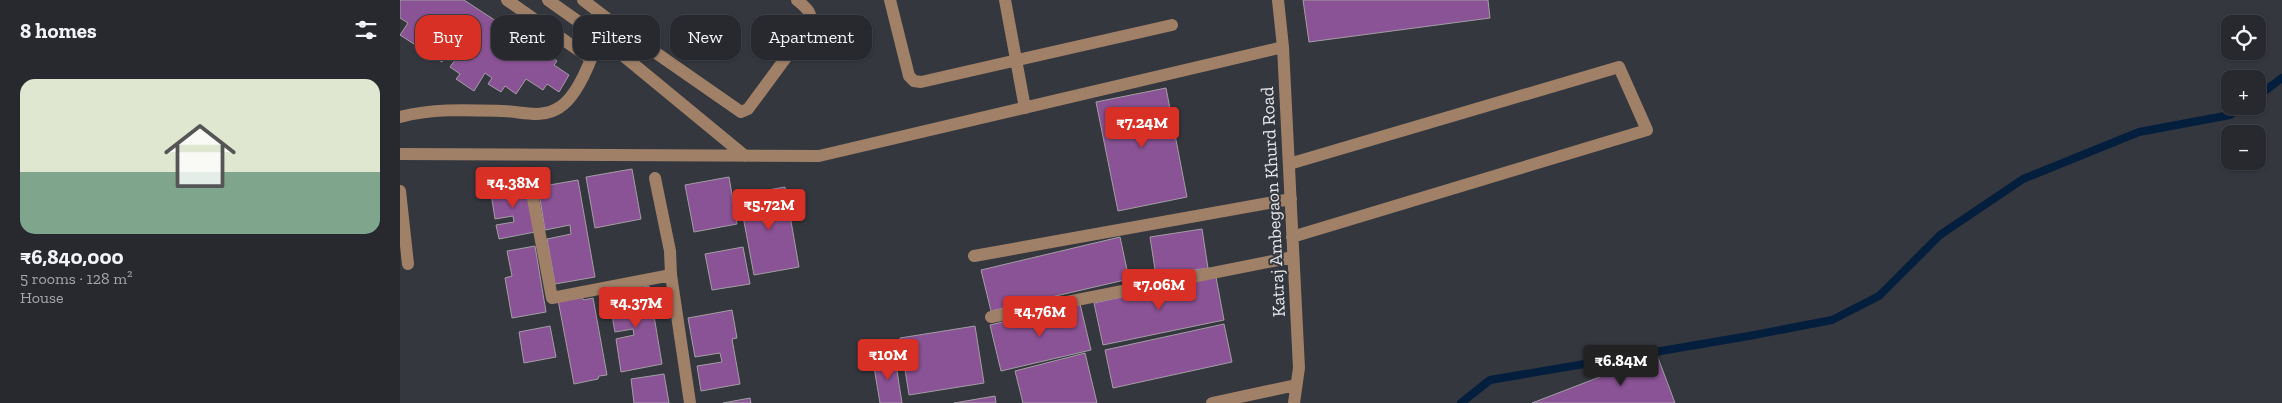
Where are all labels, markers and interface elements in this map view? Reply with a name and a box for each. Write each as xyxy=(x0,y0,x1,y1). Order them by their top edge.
chip: Buy xyxy=(415,15,481,60)
chip: Rent xyxy=(491,15,563,60)
chip: Filters xyxy=(573,15,660,60)
chip: New xyxy=(670,15,741,60)
chip: Apartment xyxy=(751,15,872,60)
map controls xyxy=(2221,15,2266,170)
button: locate xyxy=(2221,15,2266,60)
icon: filters xyxy=(352,16,380,44)
text: 8 homes xyxy=(20,18,97,43)
button: + xyxy=(2221,70,2266,115)
street label: Katraj Ambegaon Khurd Road xyxy=(1256,86,1290,318)
pin: ₹7.24M xyxy=(1101,106,1183,149)
icon: home xyxy=(155,111,245,201)
text: ₹7.24M xyxy=(1116,113,1168,132)
button: − xyxy=(2221,125,2266,170)
pin: ₹4.38M xyxy=(472,166,554,209)
text: ₹4.38M xyxy=(487,173,539,192)
pin: ₹5.72M xyxy=(728,188,810,231)
text: ₹5.72M xyxy=(743,195,795,214)
text: ₹6,840,000 xyxy=(20,244,124,269)
pin: ₹7.06M xyxy=(1118,268,1200,311)
text: 5 rooms · 128 m² xyxy=(20,269,133,288)
text: ₹7.06M xyxy=(1133,275,1185,294)
pin: ₹4.37M xyxy=(595,286,677,329)
text: House xyxy=(20,288,63,307)
text: ₹4.37M xyxy=(610,293,662,312)
pin: ₹4.76M xyxy=(999,296,1081,338)
text: ₹4.76M xyxy=(1014,302,1066,321)
pin: ₹10M xyxy=(858,338,918,381)
pin: ₹6.84M xyxy=(1580,344,1662,387)
text: ₹10M xyxy=(869,345,907,364)
text: ₹6.84M xyxy=(1595,351,1648,370)

